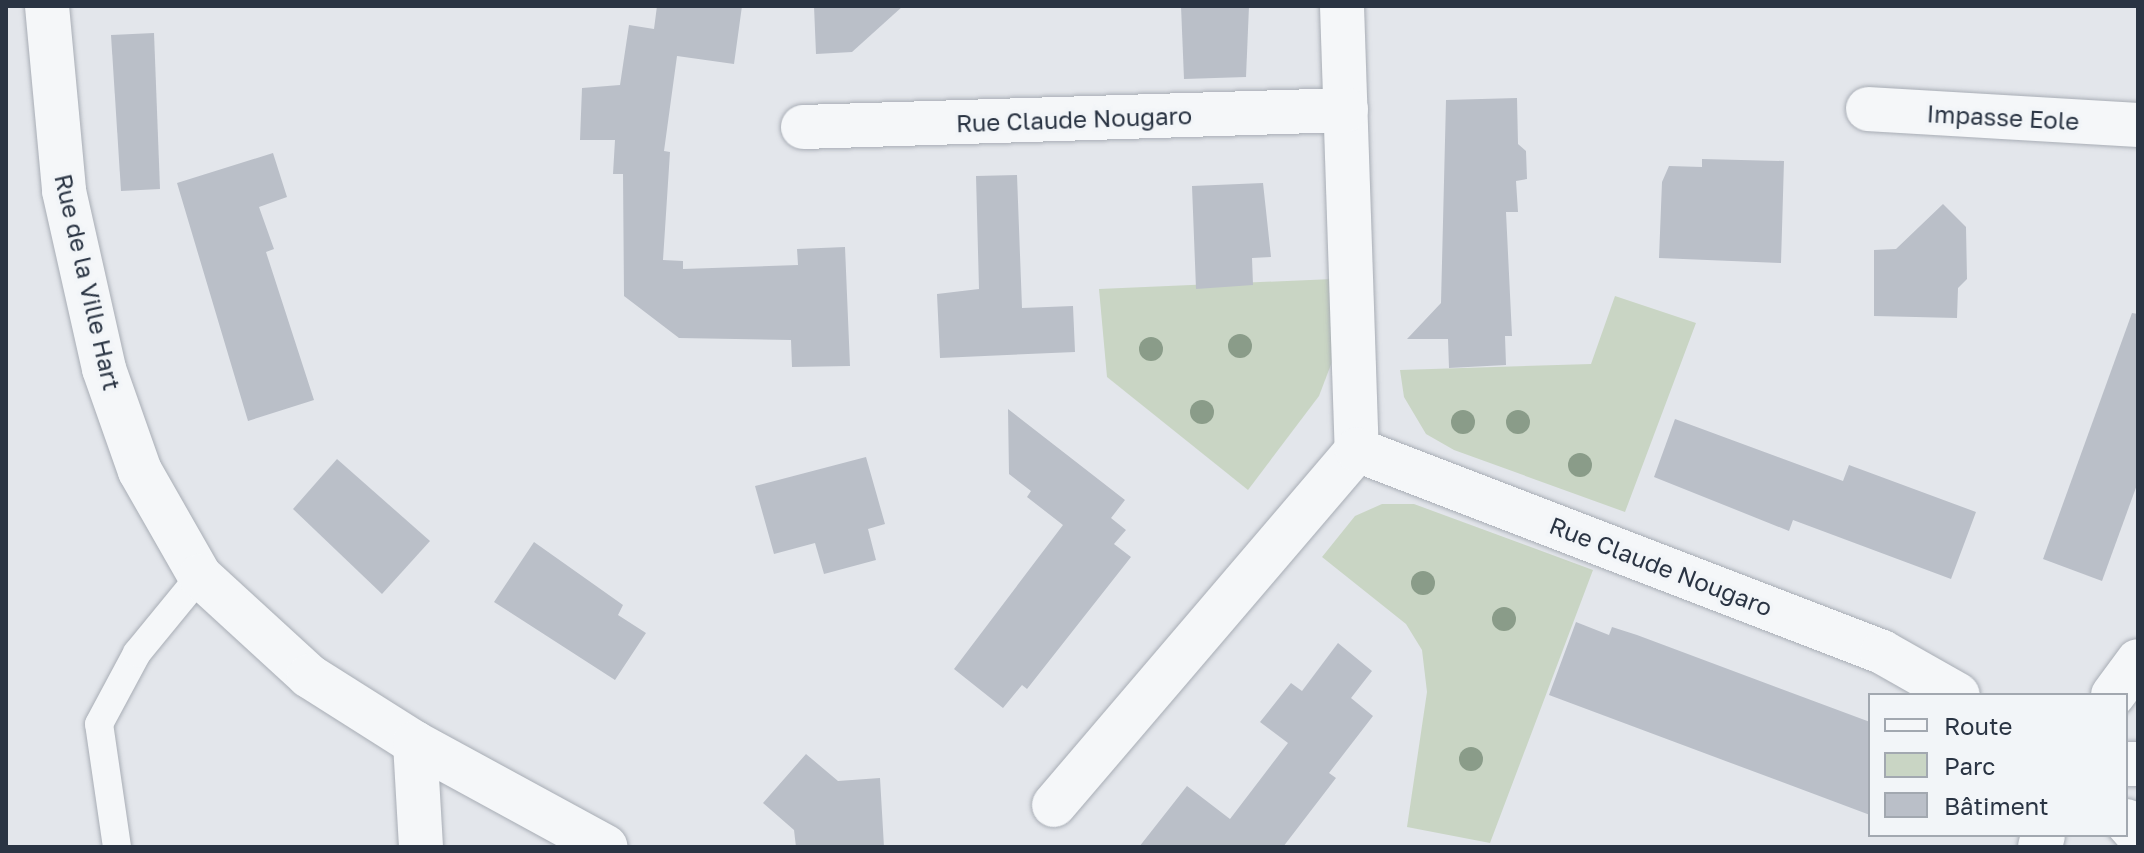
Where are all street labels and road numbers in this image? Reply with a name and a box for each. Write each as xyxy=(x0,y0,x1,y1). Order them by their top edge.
street label: Impasse Eole xyxy=(1926,99,2080,135)
street label: Rue Claude Nougaro xyxy=(956,100,1192,138)
street label: Rue de la Ville Hart xyxy=(49,171,127,393)
street label: Rue Claude Nougaro xyxy=(1546,510,1776,622)

